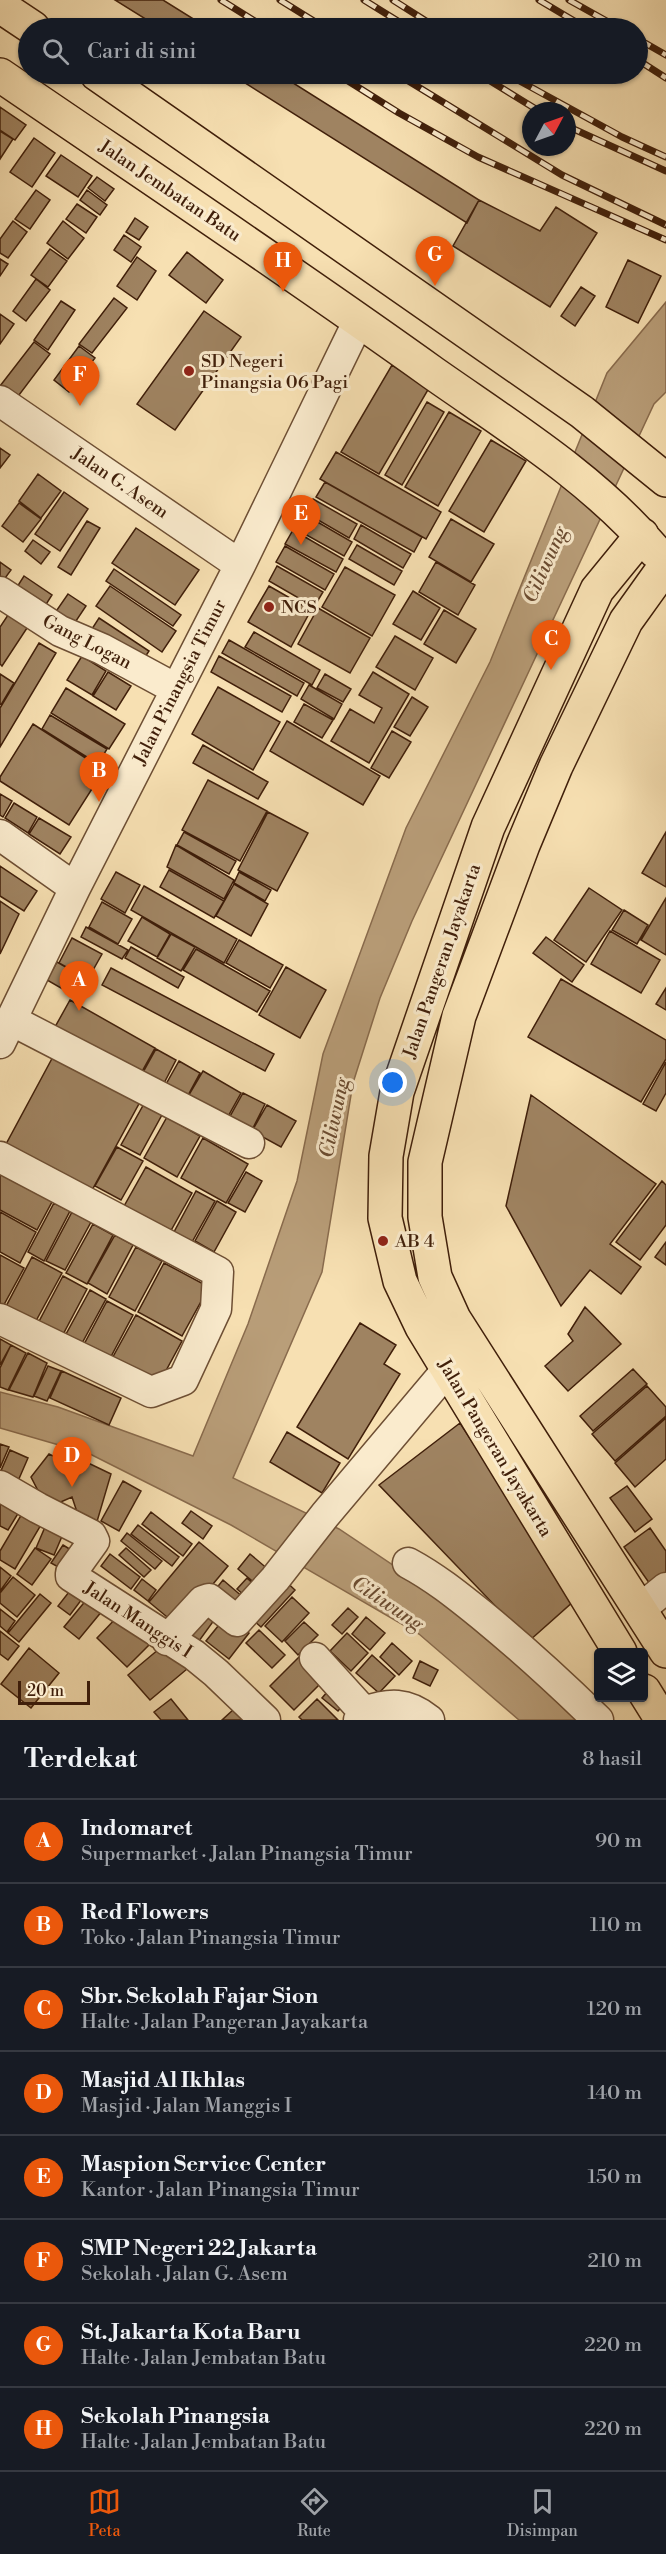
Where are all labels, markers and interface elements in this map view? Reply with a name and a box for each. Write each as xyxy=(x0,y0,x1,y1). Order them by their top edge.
search box xyxy=(18,18,648,84)
icon: search xyxy=(39,35,72,68)
text: Cari di sini xyxy=(87,38,197,65)
north arrow xyxy=(522,102,576,156)
street label: Jalan Jembatan Batu xyxy=(94,134,246,247)
pin: G xyxy=(416,236,454,286)
pin: H xyxy=(264,242,302,292)
place label: SD Negeri Pinangsia 06 Pagi xyxy=(201,350,348,394)
pin: F xyxy=(60,356,100,406)
marker: SD Negeri Pinangsia 06 Pagi xyxy=(182,364,196,378)
street label: Jalan G. Asem xyxy=(66,442,173,524)
pin: E xyxy=(282,496,320,545)
water label: Ciliwung xyxy=(518,521,575,607)
street label: Jalan Pinangsia Timur xyxy=(128,595,232,769)
place label: NCS xyxy=(281,596,317,619)
marker: NCS xyxy=(262,600,276,614)
street label: Gang Logan xyxy=(38,610,136,674)
pin: C xyxy=(532,620,570,670)
pin: B xyxy=(80,752,118,802)
street label: Jalan Pangeran Jayakarta xyxy=(398,860,486,1062)
pin: A xyxy=(60,962,98,1011)
your location xyxy=(378,1068,407,1097)
water label: Ciliwung xyxy=(314,1074,356,1160)
place label: AB 4 xyxy=(394,1230,435,1253)
marker: AB 4 xyxy=(376,1234,390,1248)
street label: Jalan Pangeran Jayakarta xyxy=(432,1354,558,1542)
pin: D xyxy=(52,1438,92,1487)
water label: Ciliwung xyxy=(346,1571,429,1638)
street label: Jalan Manggis I xyxy=(79,1576,197,1664)
map controls xyxy=(594,1648,648,1702)
button: layers xyxy=(594,1648,648,1702)
scale bar xyxy=(18,1678,90,1706)
text: 20 m xyxy=(27,1681,64,1701)
text: Terdekat xyxy=(24,1743,137,1775)
text: 8 hasil xyxy=(582,1747,642,1772)
text: Indomaret xyxy=(81,1815,192,1842)
text: A xyxy=(36,1829,51,1854)
text: 90 m xyxy=(595,1829,642,1854)
text: Supermarket · Jalan Pinangsia Timur xyxy=(81,1842,413,1867)
text: Red Flowers xyxy=(81,1899,209,1926)
text: B xyxy=(36,1913,51,1938)
text: 110 m xyxy=(590,1913,642,1938)
text: Toko · Jalan Pinangsia Timur xyxy=(81,1926,340,1951)
text: Sbr. Sekolah Fajar Sion xyxy=(81,1983,318,2010)
text: C xyxy=(36,1997,51,2022)
text: 120 m xyxy=(587,1997,642,2022)
text: Halte · Jalan Pangeran Jayakarta xyxy=(81,2010,368,2035)
text: Masjid Al Ikhlas xyxy=(81,2067,245,2094)
text: D xyxy=(36,2081,51,2106)
text: 140 m xyxy=(587,2081,642,2106)
text: Masjid · Jalan Manggis I xyxy=(81,2094,292,2119)
text: Maspion Service Center xyxy=(81,2151,326,2178)
text: E xyxy=(37,2165,50,2190)
text: 150 m xyxy=(587,2165,642,2190)
text: Kantor · Jalan Pinangsia Timur xyxy=(81,2178,360,2203)
text: SMP Negeri 22 Jakarta xyxy=(81,2235,317,2262)
text: F xyxy=(36,2249,51,2274)
text: 210 m xyxy=(587,2249,642,2274)
text: Sekolah · Jalan G. Asem xyxy=(81,2262,288,2287)
text: St. Jakarta Kota Baru xyxy=(81,2319,300,2346)
text: G xyxy=(36,2333,51,2358)
text: 220 m xyxy=(584,2333,642,2358)
text: Halte · Jalan Jembatan Batu xyxy=(81,2346,326,2371)
text: Sekolah Pinangsia xyxy=(81,2403,270,2430)
text: H xyxy=(35,2417,52,2442)
text: 220 m xyxy=(584,2417,642,2442)
text: Halte · Jalan Jembatan Batu xyxy=(81,2430,326,2455)
tab: Peta xyxy=(88,2485,121,2541)
tab: Rute xyxy=(297,2485,331,2541)
tab: Disimpan xyxy=(507,2485,578,2541)

